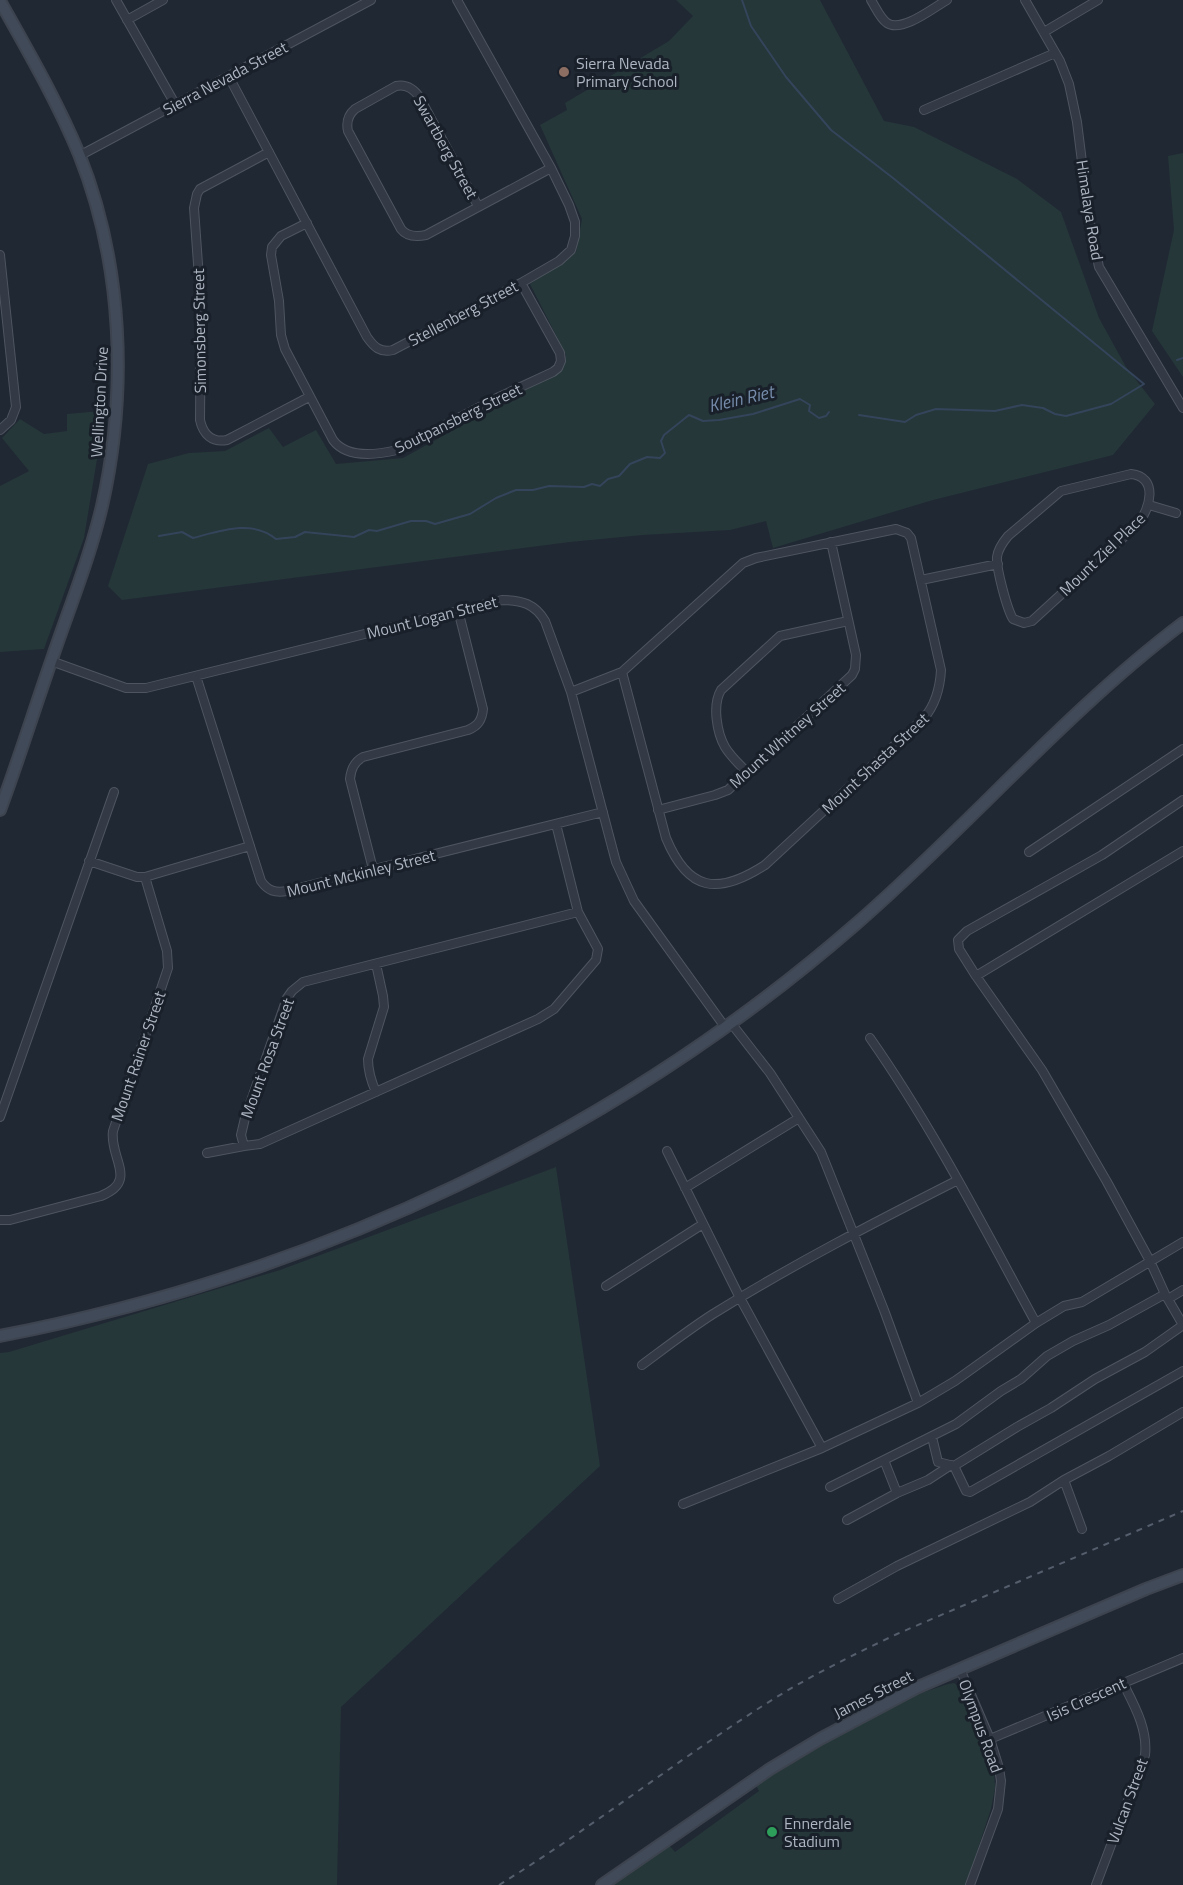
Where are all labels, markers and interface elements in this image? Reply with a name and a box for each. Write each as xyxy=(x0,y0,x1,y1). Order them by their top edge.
street label: Sierra Nevada Street xyxy=(158,35,292,121)
place label: Sierra Nevada Primary School xyxy=(576,51,678,93)
marker: Sierra Nevada Primary School xyxy=(557,65,571,79)
street label: Swartberg Street xyxy=(408,91,484,203)
street label: Himalaya Road xyxy=(1070,158,1110,262)
street label: Simonsberg Street xyxy=(186,268,212,394)
street label: Stellenberg Street xyxy=(404,274,522,352)
street label: Wellington Drive xyxy=(84,346,114,458)
street label: Soutpansberg Street xyxy=(390,377,526,459)
water label: Klein Riet xyxy=(706,377,778,419)
street label: Mount Ziel Place xyxy=(1054,507,1150,601)
street label: Mount Logan Street xyxy=(364,589,500,645)
street label: Mount Whitney Street xyxy=(724,676,851,794)
street label: Mount Shasta Street xyxy=(816,707,934,819)
street label: Mount Mckinley Street xyxy=(284,843,438,903)
street label: Mount Rainer Street xyxy=(104,987,172,1124)
street label: Mount Rosa Street xyxy=(234,994,300,1121)
street label: James Street xyxy=(829,1664,917,1724)
street label: Isis Crescent xyxy=(1043,1671,1130,1727)
street label: Olympus Road xyxy=(953,1676,1009,1776)
street label: Vulcan Street xyxy=(1100,1754,1154,1847)
place label: Ennerdale Stadium xyxy=(784,1811,852,1853)
marker: Ennerdale Stadium xyxy=(765,1825,779,1839)

